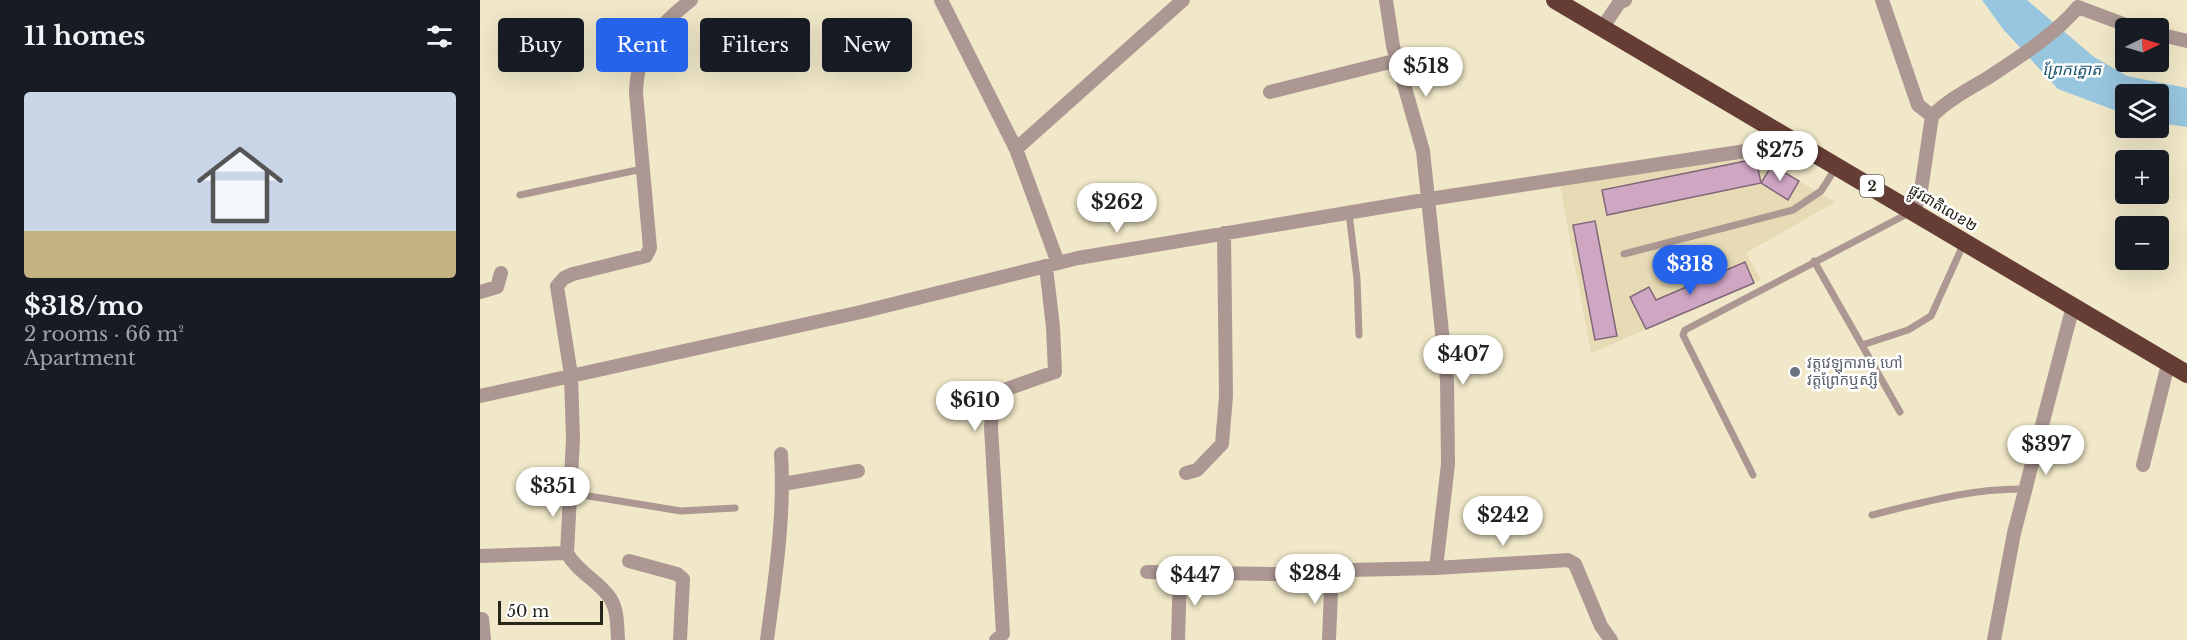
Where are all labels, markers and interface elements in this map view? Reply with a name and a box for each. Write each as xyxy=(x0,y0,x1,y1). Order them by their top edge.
chip: Buy xyxy=(498,18,584,72)
chip: Rent xyxy=(596,18,688,72)
chip: Filters xyxy=(700,18,810,72)
chip: New xyxy=(822,18,912,72)
north arrow xyxy=(2115,18,2169,72)
map controls xyxy=(2115,18,2169,270)
text: 11 homes xyxy=(24,20,145,52)
icon: filters xyxy=(423,20,456,53)
pin: $518 xyxy=(1390,47,1462,98)
text: $518 xyxy=(1403,54,1449,78)
water label: ព្រែកត្នោត xyxy=(2042,59,2102,79)
button: layers xyxy=(2115,84,2169,138)
icon: home xyxy=(186,131,294,239)
pin: $275 xyxy=(1744,131,1816,182)
text: $275 xyxy=(1756,138,1804,162)
button: + xyxy=(2115,150,2169,204)
road number: 2 xyxy=(1860,175,1884,197)
street label: ផ្លូវជាតិលេខ២ xyxy=(1903,180,1981,239)
pin: $262 xyxy=(1081,183,1153,234)
text: $262 xyxy=(1091,190,1143,214)
button: − xyxy=(2115,216,2169,270)
pin: $318 xyxy=(1654,245,1726,296)
text: $318 xyxy=(1666,252,1714,276)
text: $318/mo xyxy=(24,290,143,322)
text: 2 rooms · 66 m² xyxy=(24,322,184,346)
pin: $407 xyxy=(1427,335,1499,386)
text: $407 xyxy=(1437,342,1489,366)
text: Apartment xyxy=(24,346,135,370)
place label: វត្តវេឡុការាម ហៅ វត្តព្រែកឬស្សី xyxy=(1807,353,1903,389)
marker: វត្តវេឡុការាម ហៅ វត្តព្រែកឬស្សី xyxy=(1788,365,1802,379)
pin: $610 xyxy=(939,381,1011,432)
text: $610 xyxy=(950,388,1000,412)
pin: $397 xyxy=(2010,425,2082,476)
text: $397 xyxy=(2021,432,2071,456)
pin: $351 xyxy=(517,467,589,518)
text: $351 xyxy=(530,474,576,498)
pin: $242 xyxy=(1467,496,1539,547)
text: $242 xyxy=(1477,503,1529,527)
pin: $284 xyxy=(1279,554,1351,605)
pin: $447 xyxy=(1159,556,1231,607)
text: $284 xyxy=(1289,561,1341,585)
text: $447 xyxy=(1170,563,1220,587)
scale bar xyxy=(498,598,603,626)
text: 50 m xyxy=(507,601,549,621)

